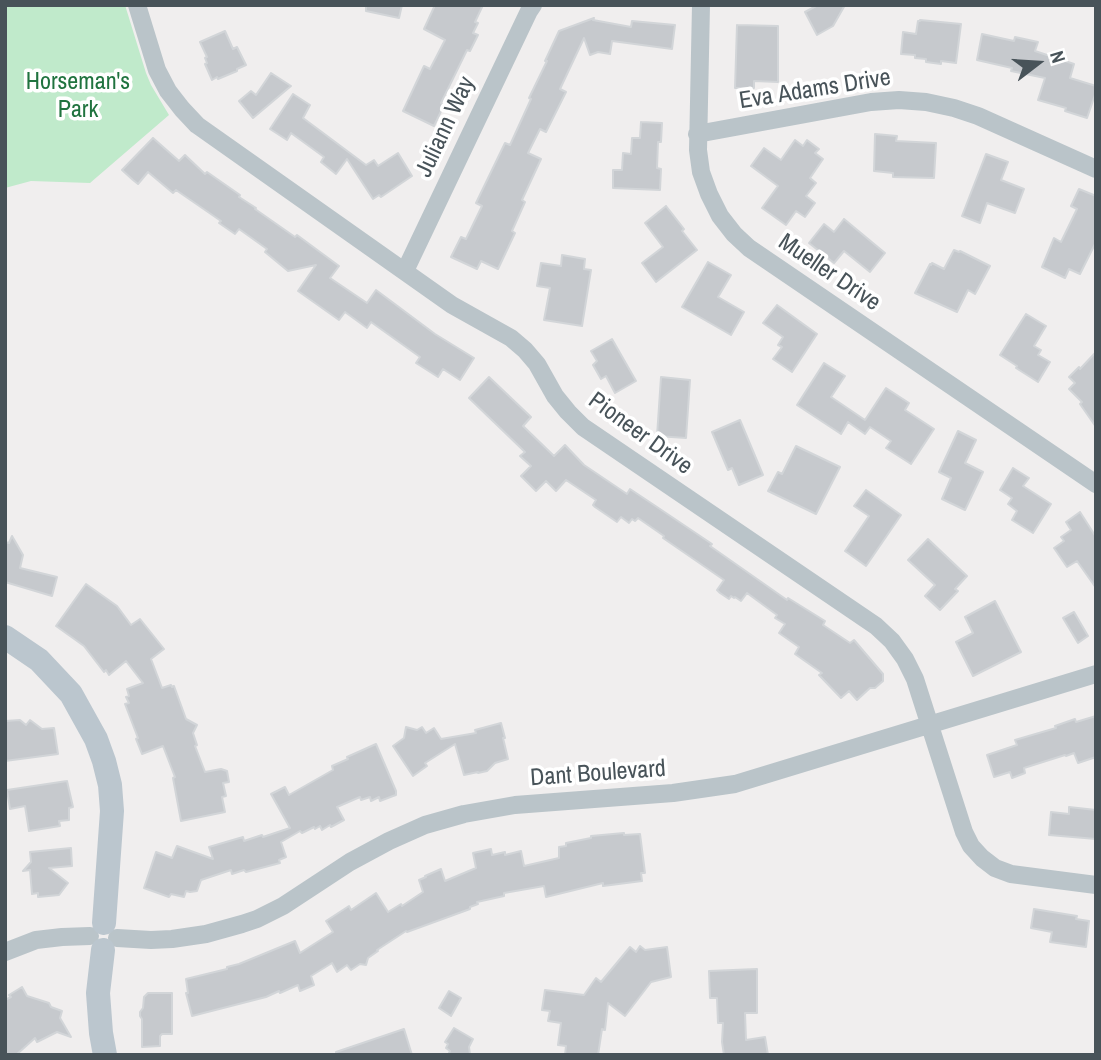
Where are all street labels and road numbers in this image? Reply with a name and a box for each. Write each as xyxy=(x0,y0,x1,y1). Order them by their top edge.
street label: Eva Adams Drive xyxy=(737,64,893,116)
street label: Juliann Way xyxy=(410,72,482,182)
street label: Mueller Drive xyxy=(772,228,886,318)
street label: Pioneer Drive xyxy=(582,387,698,481)
street label: Dant Boulevard xyxy=(529,755,667,793)

